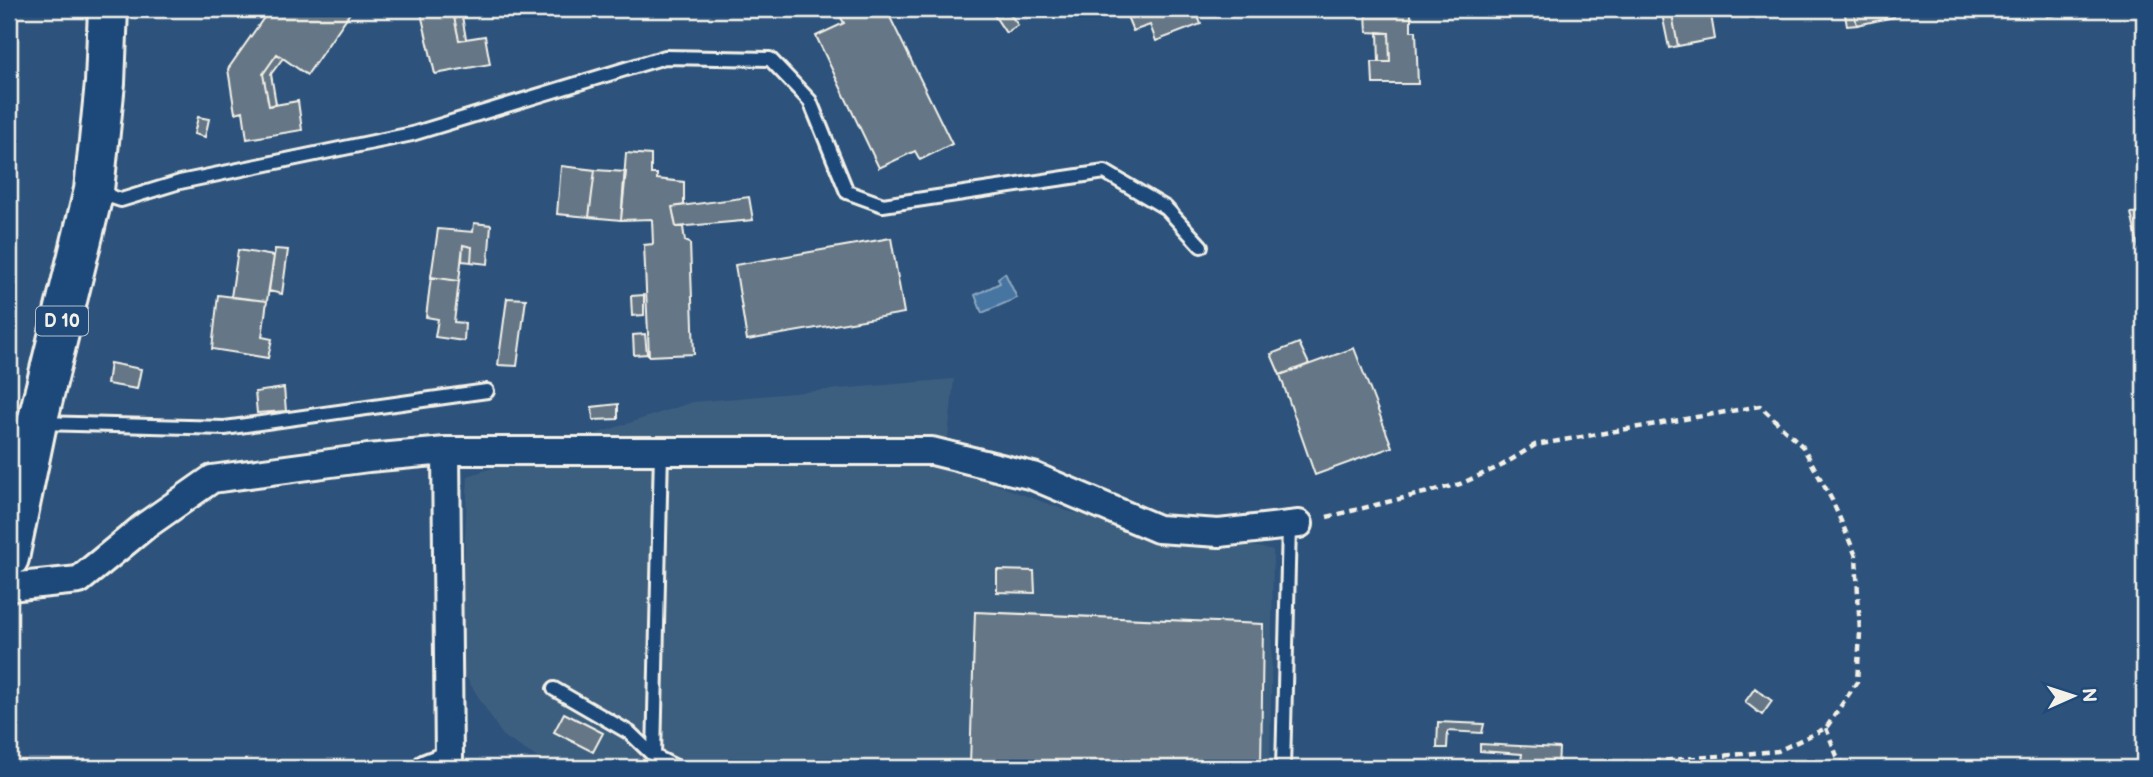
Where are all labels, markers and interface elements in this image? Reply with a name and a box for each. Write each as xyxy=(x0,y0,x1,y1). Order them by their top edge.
road number: D 10 xyxy=(36,306,88,335)
north arrow xyxy=(2038,662,2108,732)
text: N xyxy=(2077,687,2100,703)

